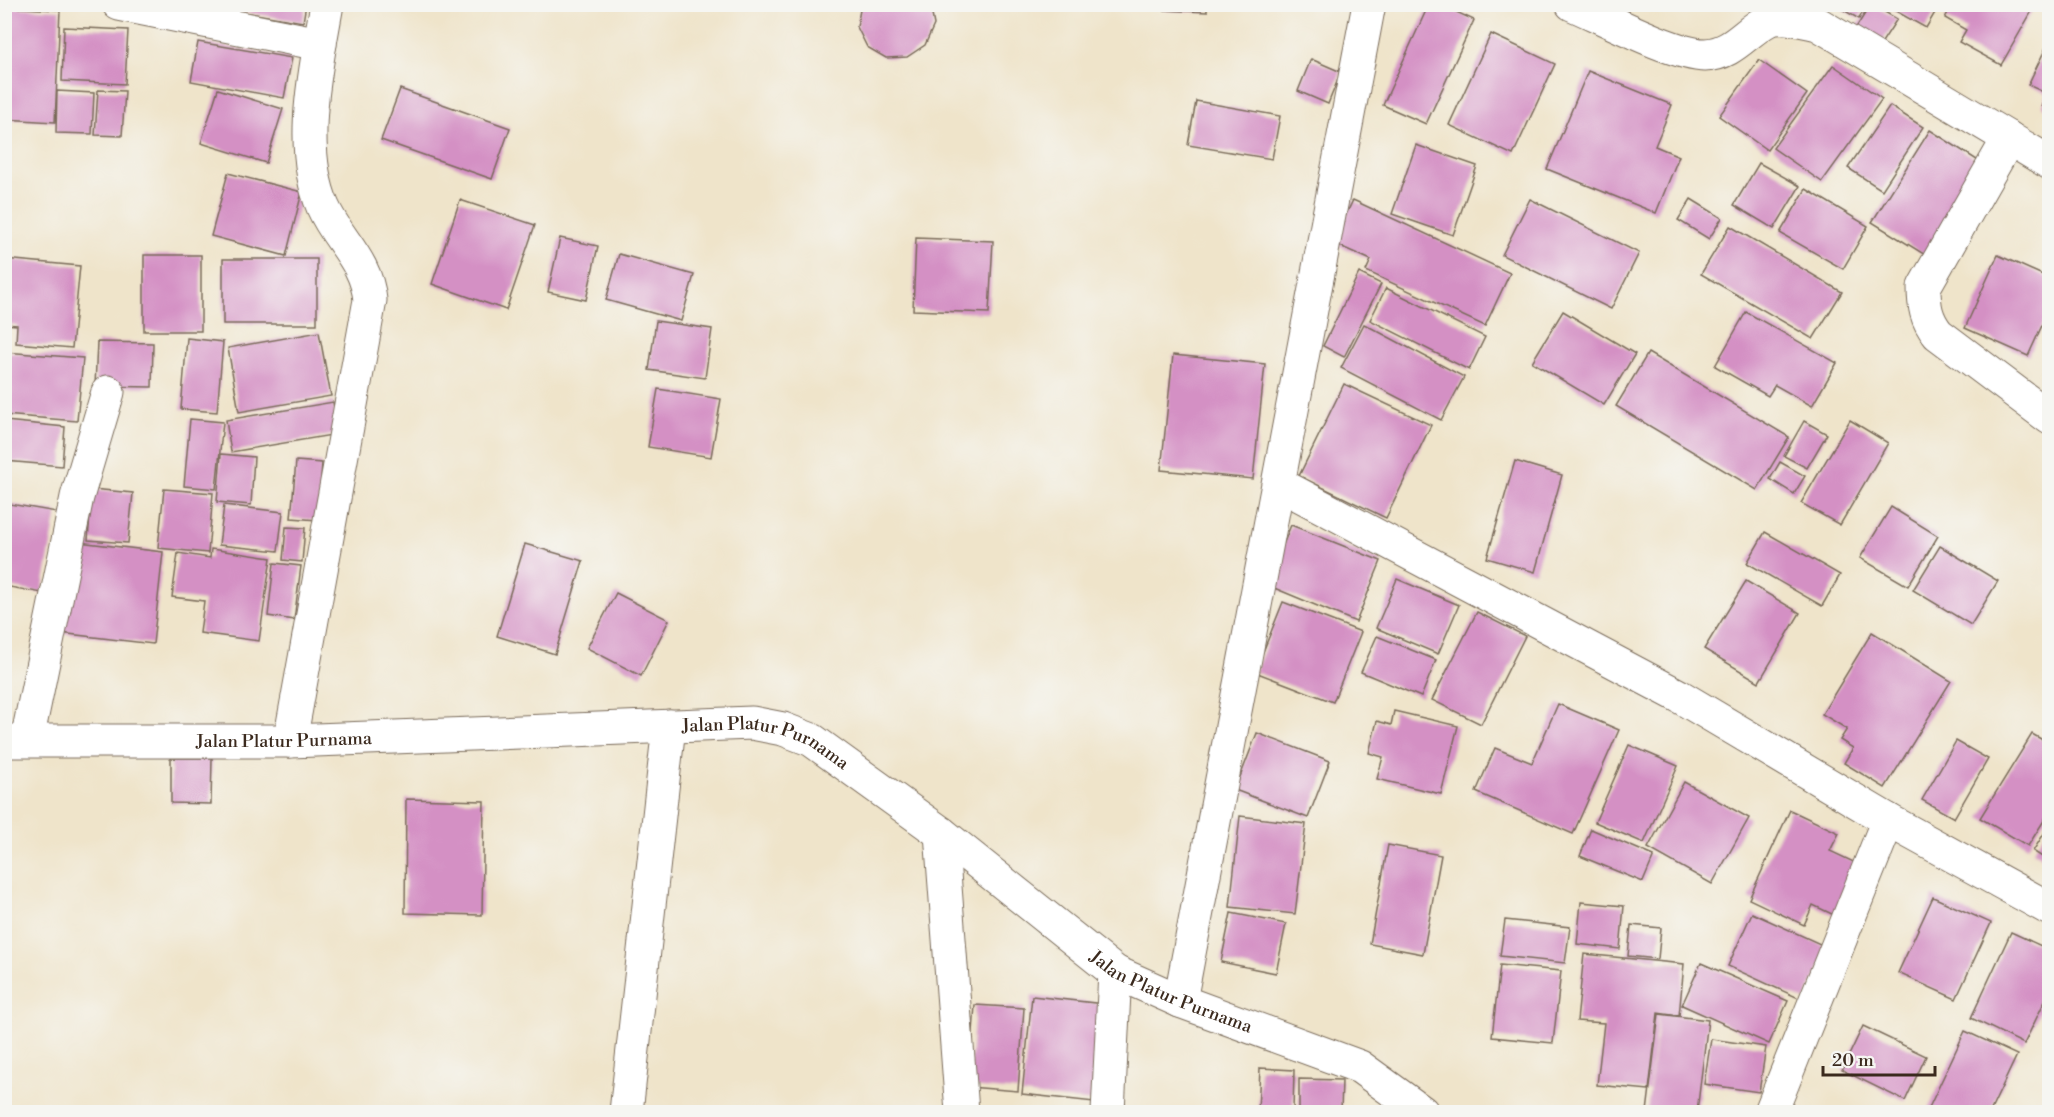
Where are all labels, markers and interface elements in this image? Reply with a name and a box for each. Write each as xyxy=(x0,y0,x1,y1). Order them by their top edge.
street label: Jalan Platur Purnama xyxy=(680,711,854,775)
street label: Jalan Platur Purnama xyxy=(195,726,373,753)
street label: Jalan Platur Purnama xyxy=(1085,944,1256,1038)
scale bar xyxy=(1823,1039,1936,1077)
text: 20 m xyxy=(1832,1049,1874,1072)

